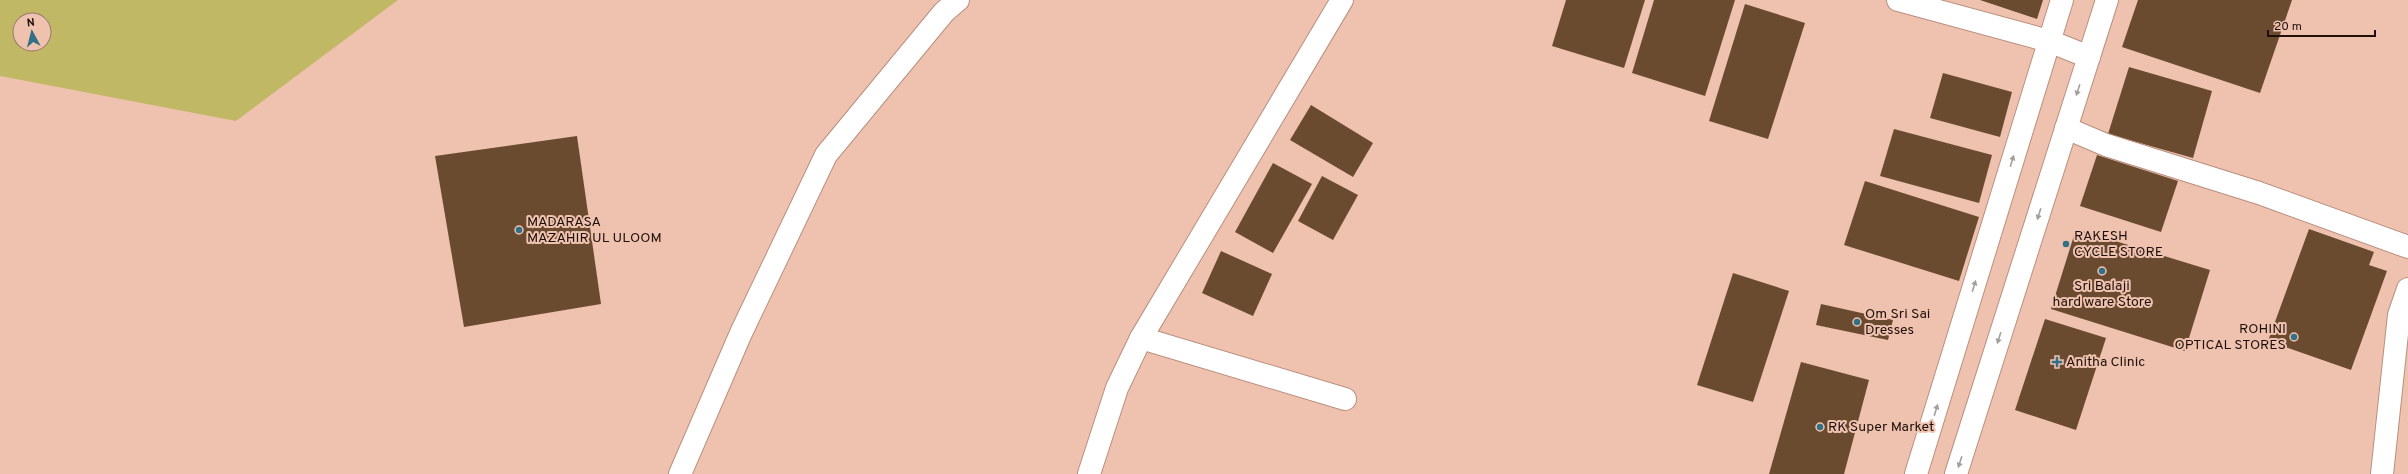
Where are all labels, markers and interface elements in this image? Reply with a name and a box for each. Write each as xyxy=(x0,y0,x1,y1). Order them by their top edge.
north arrow xyxy=(12,12,52,52)
scale bar xyxy=(2268,12,2375,38)
text: N xyxy=(26,16,36,30)
text: 20 m xyxy=(2274,19,2302,35)
one-way arrow xyxy=(2075,85,2081,97)
one-way arrow xyxy=(2009,155,2015,167)
one-way arrow xyxy=(2036,209,2042,221)
place label: MADARASA MAZAHIR UL ULOOM xyxy=(527,214,662,247)
marker: MADARASA MAZAHIR UL ULOOM xyxy=(514,225,524,235)
place label: RAKESH CYCLE STORE xyxy=(2074,228,2163,261)
marker: RAKESH CYCLE STORE xyxy=(2061,239,2071,249)
marker: Sri Balaji hard ware Store xyxy=(2097,266,2107,276)
place label: Sri Balaji hard ware Store xyxy=(2053,278,2151,311)
one-way arrow xyxy=(1971,279,1977,291)
place label: Om Sri Sai Dresses xyxy=(1865,306,1930,339)
marker: Om Sri Sai Dresses xyxy=(1852,317,1862,327)
place label: ROHINI OPTICAL STORES xyxy=(2175,321,2286,354)
one-way arrow xyxy=(1996,332,2002,344)
marker: ROHINI OPTICAL STORES xyxy=(2289,332,2299,342)
place label: Anitha Clinic xyxy=(2066,354,2145,371)
marker: Anitha Clinic xyxy=(2051,356,2063,368)
one-way arrow xyxy=(1933,404,1939,416)
place label: RK Super Market xyxy=(1828,419,1934,436)
marker: RK Super Market xyxy=(1815,422,1825,432)
one-way arrow xyxy=(1957,456,1963,468)

